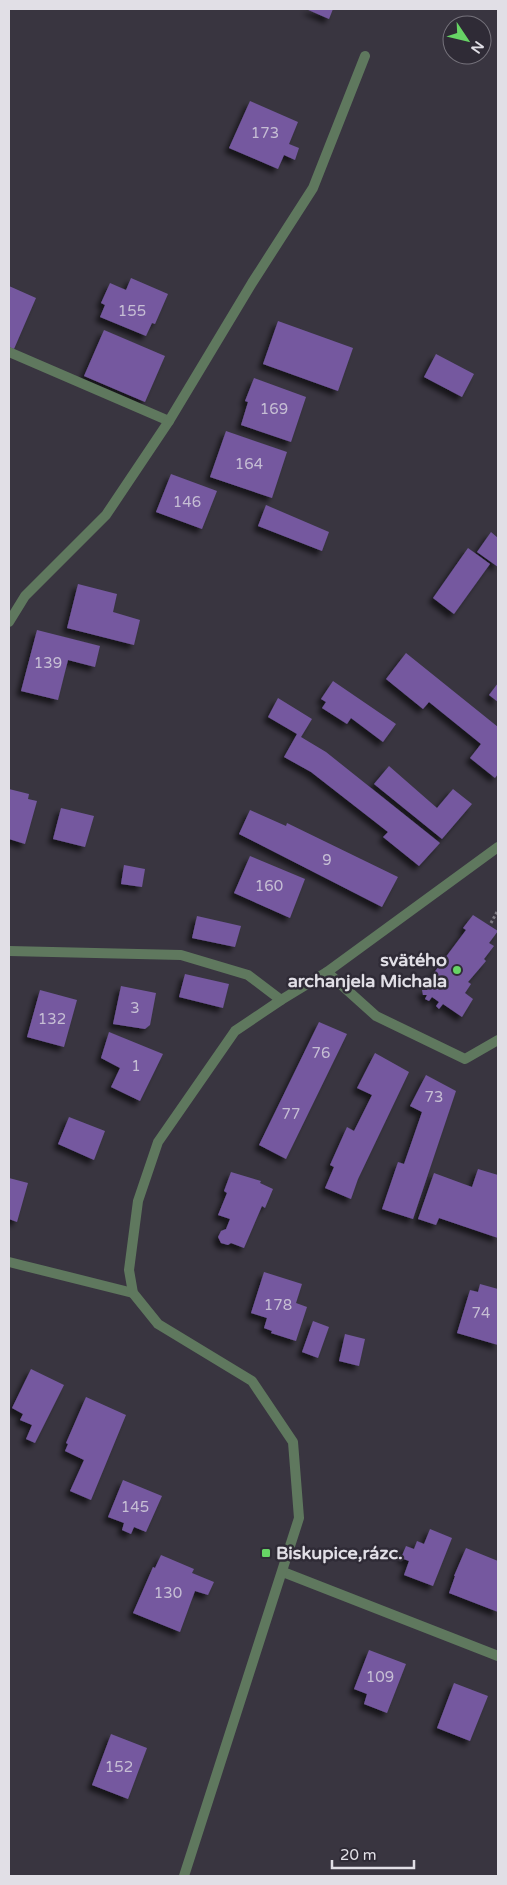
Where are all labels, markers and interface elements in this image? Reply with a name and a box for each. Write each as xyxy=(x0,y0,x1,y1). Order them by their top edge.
north arrow xyxy=(442,15,492,65)
text: N xyxy=(467,38,487,57)
house number: 173 xyxy=(251,124,279,142)
house number: 155 xyxy=(118,302,146,320)
house number: 169 xyxy=(260,400,288,418)
house number: 164 xyxy=(235,455,263,473)
house number: 146 xyxy=(173,493,201,511)
house number: 139 xyxy=(34,654,62,672)
house number: 9 xyxy=(322,851,332,869)
house number: 160 xyxy=(255,877,283,895)
place label: svätého archanjela Michala xyxy=(288,949,447,992)
marker: svätého archanjela Michala xyxy=(451,964,463,976)
house number: 3 xyxy=(130,999,140,1017)
house number: 132 xyxy=(38,1010,66,1028)
house number: 76 xyxy=(312,1044,330,1062)
house number: 1 xyxy=(131,1057,141,1075)
house number: 73 xyxy=(425,1088,443,1106)
house number: 77 xyxy=(282,1105,300,1123)
house number: 178 xyxy=(264,1296,292,1314)
house number: 74 xyxy=(472,1304,490,1322)
house number: 145 xyxy=(121,1498,149,1516)
place label: Biskupice,rázc. xyxy=(276,1542,403,1564)
marker: Biskupice,rázc. xyxy=(260,1547,272,1559)
house number: 130 xyxy=(154,1584,182,1602)
house number: 109 xyxy=(366,1668,394,1686)
house number: 152 xyxy=(105,1758,133,1776)
scale bar xyxy=(332,1838,414,1870)
text: 20 m xyxy=(340,1846,377,1864)

